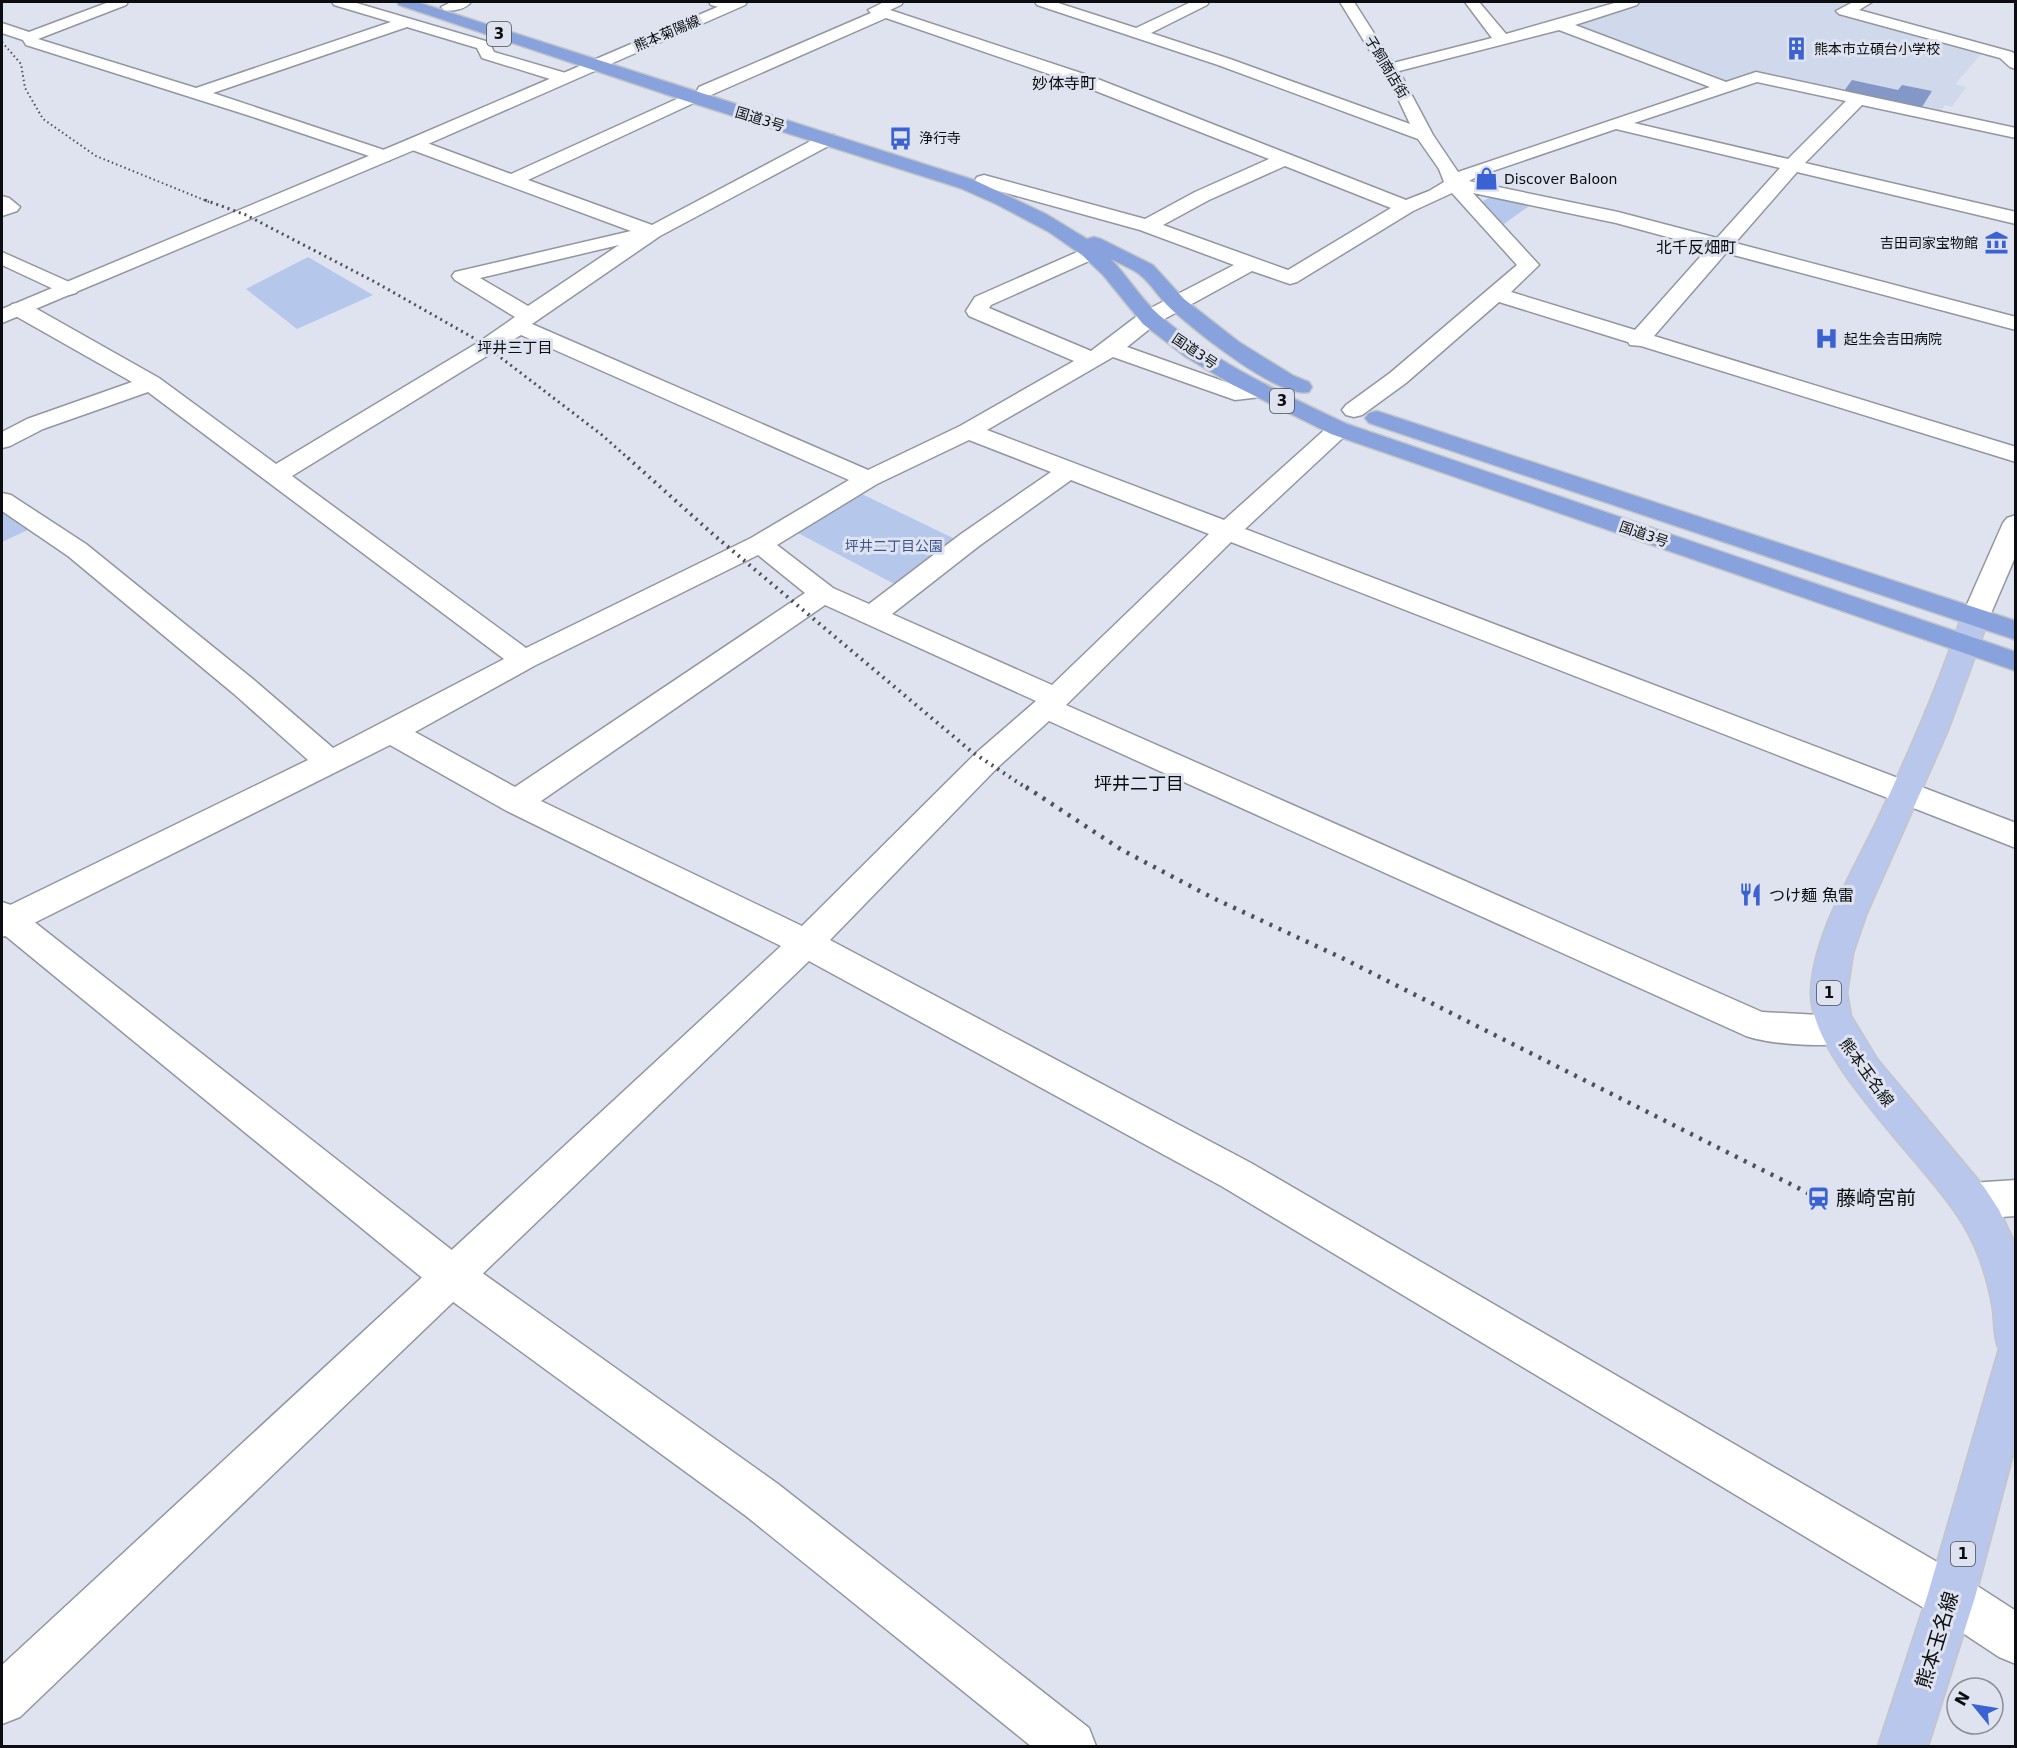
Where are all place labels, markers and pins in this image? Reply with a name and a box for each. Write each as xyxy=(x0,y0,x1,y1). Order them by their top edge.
building icon: 熊本市立碩台小学校 xyxy=(1783,36,1809,62)
place label: 熊本市立碩台小学校 xyxy=(1814,41,1940,57)
bus stop icon: 浄行寺 xyxy=(888,125,914,151)
place label: 浄行寺 xyxy=(919,130,961,146)
shop icon: Discover Baloon xyxy=(1473,166,1499,192)
place label: Discover Baloon xyxy=(1504,171,1617,187)
museum icon: 吉田司家宝物館 xyxy=(1983,230,2009,256)
place label: 吉田司家宝物館 xyxy=(1880,235,1978,251)
hospital icon: 起生会吉田病院 xyxy=(1813,326,1839,352)
place label: 起生会吉田病院 xyxy=(1844,331,1942,347)
restaurant icon: つけ麺 魚雷 xyxy=(1738,882,1764,908)
place label: つけ麺 魚雷 xyxy=(1769,886,1854,905)
station icon: 藤崎宮前 xyxy=(1805,1185,1831,1211)
place label: 藤崎宮前 xyxy=(1836,1186,1916,1210)

